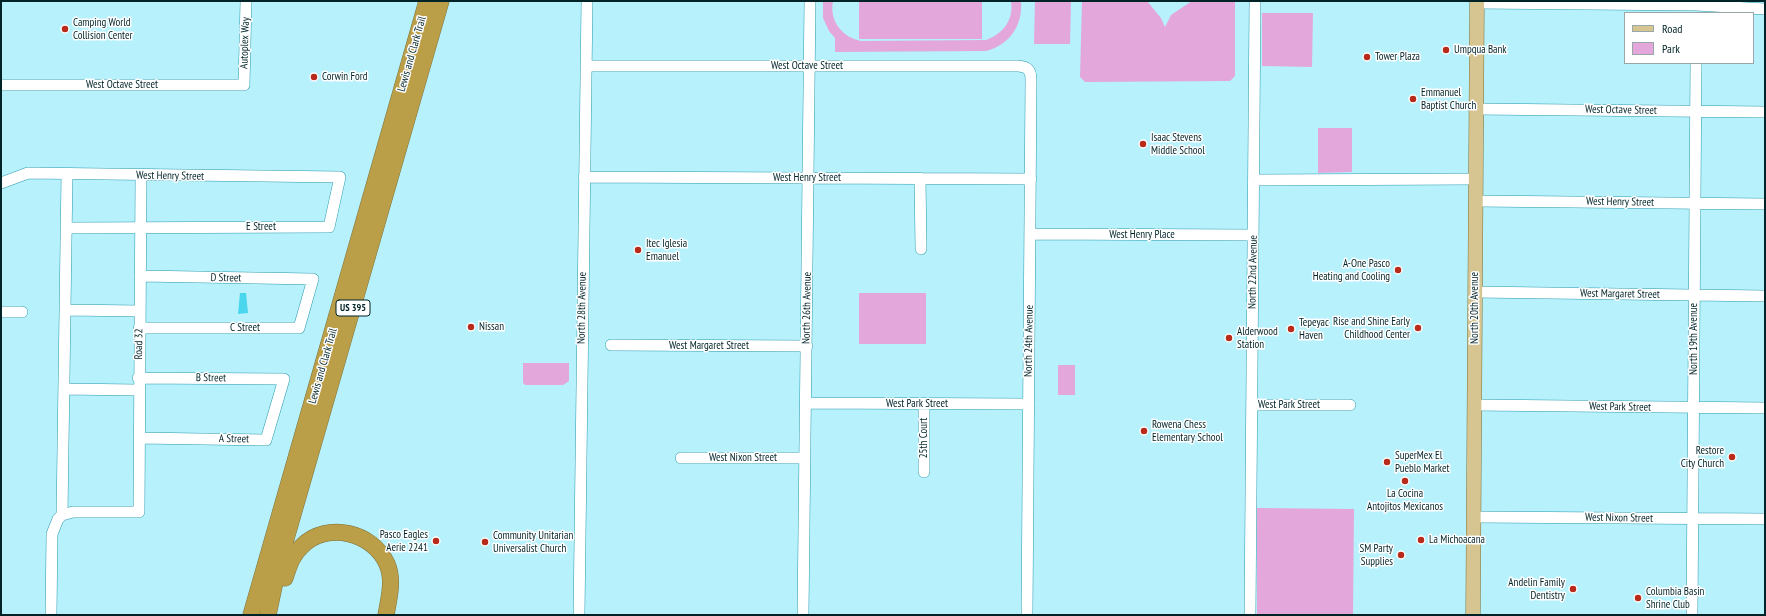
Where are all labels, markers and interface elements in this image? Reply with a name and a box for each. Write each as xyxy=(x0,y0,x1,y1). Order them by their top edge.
legend xyxy=(1624,12,1754,64)
street label: Lewis and Clark Trail xyxy=(395,15,429,93)
place label: Camping World Collision Center xyxy=(73,16,133,42)
street label: Autoplex Way xyxy=(238,17,252,69)
text: Road xyxy=(1662,21,1682,36)
marker: Camping World Collision Center xyxy=(60,24,70,34)
text: Park xyxy=(1662,41,1680,56)
place label: Umpqua Bank xyxy=(1454,43,1507,57)
marker: Umpqua Bank xyxy=(1441,45,1451,55)
place label: Tower Plaza xyxy=(1375,50,1420,64)
marker: Tower Plaza xyxy=(1362,52,1372,62)
street label: West Octave Street xyxy=(771,59,843,73)
place label: Corwin Ford xyxy=(322,70,368,84)
marker: Corwin Ford xyxy=(309,72,319,82)
street label: West Octave Street xyxy=(86,78,158,92)
place label: Emmanuel Baptist Church xyxy=(1421,86,1476,112)
marker: Emmanuel Baptist Church xyxy=(1408,94,1418,104)
street label: West Octave Street xyxy=(1585,103,1657,117)
place label: Isaac Stevens Middle School xyxy=(1151,131,1205,157)
marker: Isaac Stevens Middle School xyxy=(1138,139,1148,149)
street label: West Henry Street xyxy=(136,169,204,183)
street label: West Henry Street xyxy=(773,171,841,185)
street label: West Henry Street xyxy=(1586,195,1654,209)
street label: E Street xyxy=(246,220,276,234)
street label: West Henry Place xyxy=(1109,228,1175,242)
street label: North 22nd Avenue xyxy=(1246,235,1260,309)
place label: Itec Iglesia Emanuel xyxy=(646,237,687,263)
marker: Itec Iglesia Emanuel xyxy=(633,245,643,255)
place label: A-One Pasco Heating and Cooling xyxy=(1313,257,1390,283)
marker: A-One Pasco Heating and Cooling xyxy=(1393,265,1403,275)
street label: D Street xyxy=(210,271,242,285)
street label: North 28th Avenue xyxy=(575,272,589,344)
street label: North 26th Avenue xyxy=(800,272,814,344)
street label: North 20th Avenue xyxy=(1468,272,1482,344)
street label: West Margaret Street xyxy=(1580,287,1660,301)
road number: US 395 xyxy=(336,300,370,316)
street label: North 19th Avenue xyxy=(1687,303,1701,375)
street label: North 24th Avenue xyxy=(1022,305,1036,377)
place label: Rise and Shine Early Childhood Center xyxy=(1333,315,1410,341)
place label: Tepeyac Haven xyxy=(1299,316,1329,342)
place label: Nissan xyxy=(479,320,504,334)
street label: C Street xyxy=(230,321,260,335)
marker: Nissan xyxy=(466,322,476,332)
marker: Rise and Shine Early Childhood Center xyxy=(1413,323,1423,333)
marker: Tepeyac Haven xyxy=(1286,324,1296,334)
place label: Alderwood Station xyxy=(1237,325,1278,351)
street label: Lewis and Clark Trail xyxy=(306,327,340,405)
street label: Road 32 xyxy=(132,328,146,360)
marker: Alderwood Station xyxy=(1224,333,1234,343)
street label: West Margaret Street xyxy=(669,339,749,353)
street label: B Street xyxy=(196,371,226,385)
street label: West Park Street xyxy=(886,397,948,411)
street label: West Park Street xyxy=(1258,398,1320,412)
street label: West Park Street xyxy=(1589,400,1651,414)
street label: 25th Court xyxy=(917,418,931,458)
place label: Rowena Chess Elementary School xyxy=(1152,418,1223,444)
marker: Rowena Chess Elementary School xyxy=(1139,426,1149,436)
street label: A Street xyxy=(219,432,249,446)
place label: Restore City Church xyxy=(1681,444,1724,470)
place label: SuperMex El Pueblo Market xyxy=(1395,449,1450,475)
street label: West Nixon Street xyxy=(709,451,777,465)
marker: Restore City Church xyxy=(1727,452,1737,462)
marker: SuperMex El Pueblo Market xyxy=(1382,457,1392,467)
marker: La Cocina Antojitos Mexicanos xyxy=(1400,476,1410,486)
place label: La Cocina Antojitos Mexicanos xyxy=(1367,487,1443,513)
street label: West Nixon Street xyxy=(1585,511,1653,525)
place label: Pasco Eagles Aerie 2241 xyxy=(380,528,428,554)
place label: Community Unitarian Universalist Church xyxy=(493,529,573,555)
place label: La Michoacana xyxy=(1429,533,1485,547)
marker: La Michoacana xyxy=(1416,535,1426,545)
marker: Pasco Eagles Aerie 2241 xyxy=(431,536,441,546)
marker: Community Unitarian Universalist Church xyxy=(480,537,490,547)
place label: SM Party Supplies xyxy=(1360,542,1393,568)
marker: SM Party Supplies xyxy=(1396,550,1406,560)
place label: Andelin Family Dentistry xyxy=(1508,576,1565,602)
marker: Andelin Family Dentistry xyxy=(1568,584,1578,594)
place label: Columbia Basin Shrine Club xyxy=(1646,585,1704,611)
marker: Columbia Basin Shrine Club xyxy=(1633,593,1643,603)

